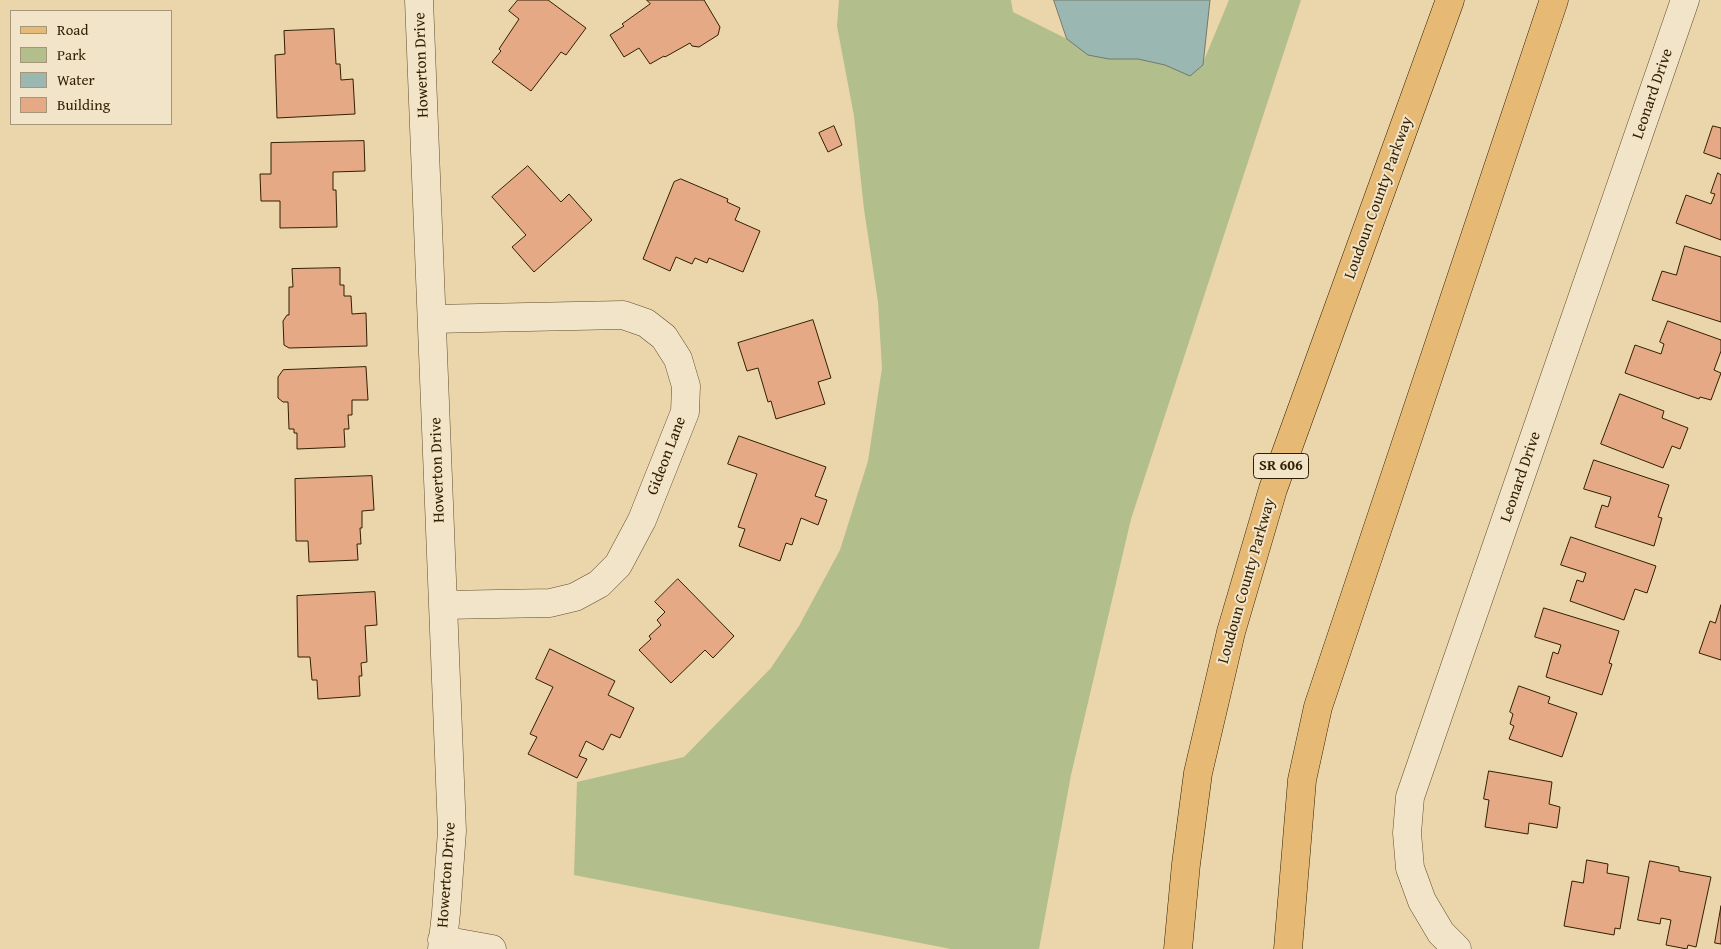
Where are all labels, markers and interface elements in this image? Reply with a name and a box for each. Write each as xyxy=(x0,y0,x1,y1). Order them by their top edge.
legend xyxy=(10,10,172,125)
street label: Howerton Drive xyxy=(411,12,433,118)
text: Road xyxy=(57,19,88,40)
text: Park xyxy=(57,44,86,65)
street label: Leonard Drive xyxy=(1629,46,1677,142)
text: Water xyxy=(57,69,95,90)
text: Building xyxy=(57,94,110,115)
street label: Loudoun County Parkway xyxy=(1341,114,1417,282)
street label: Gideon Lane xyxy=(643,414,691,498)
street label: Howerton Drive xyxy=(427,417,449,523)
street label: Leonard Drive xyxy=(1497,429,1545,525)
road number: SR 606 xyxy=(1254,454,1308,478)
street label: Loudoun County Parkway xyxy=(1214,496,1280,666)
street label: Howerton Drive xyxy=(434,822,460,928)

